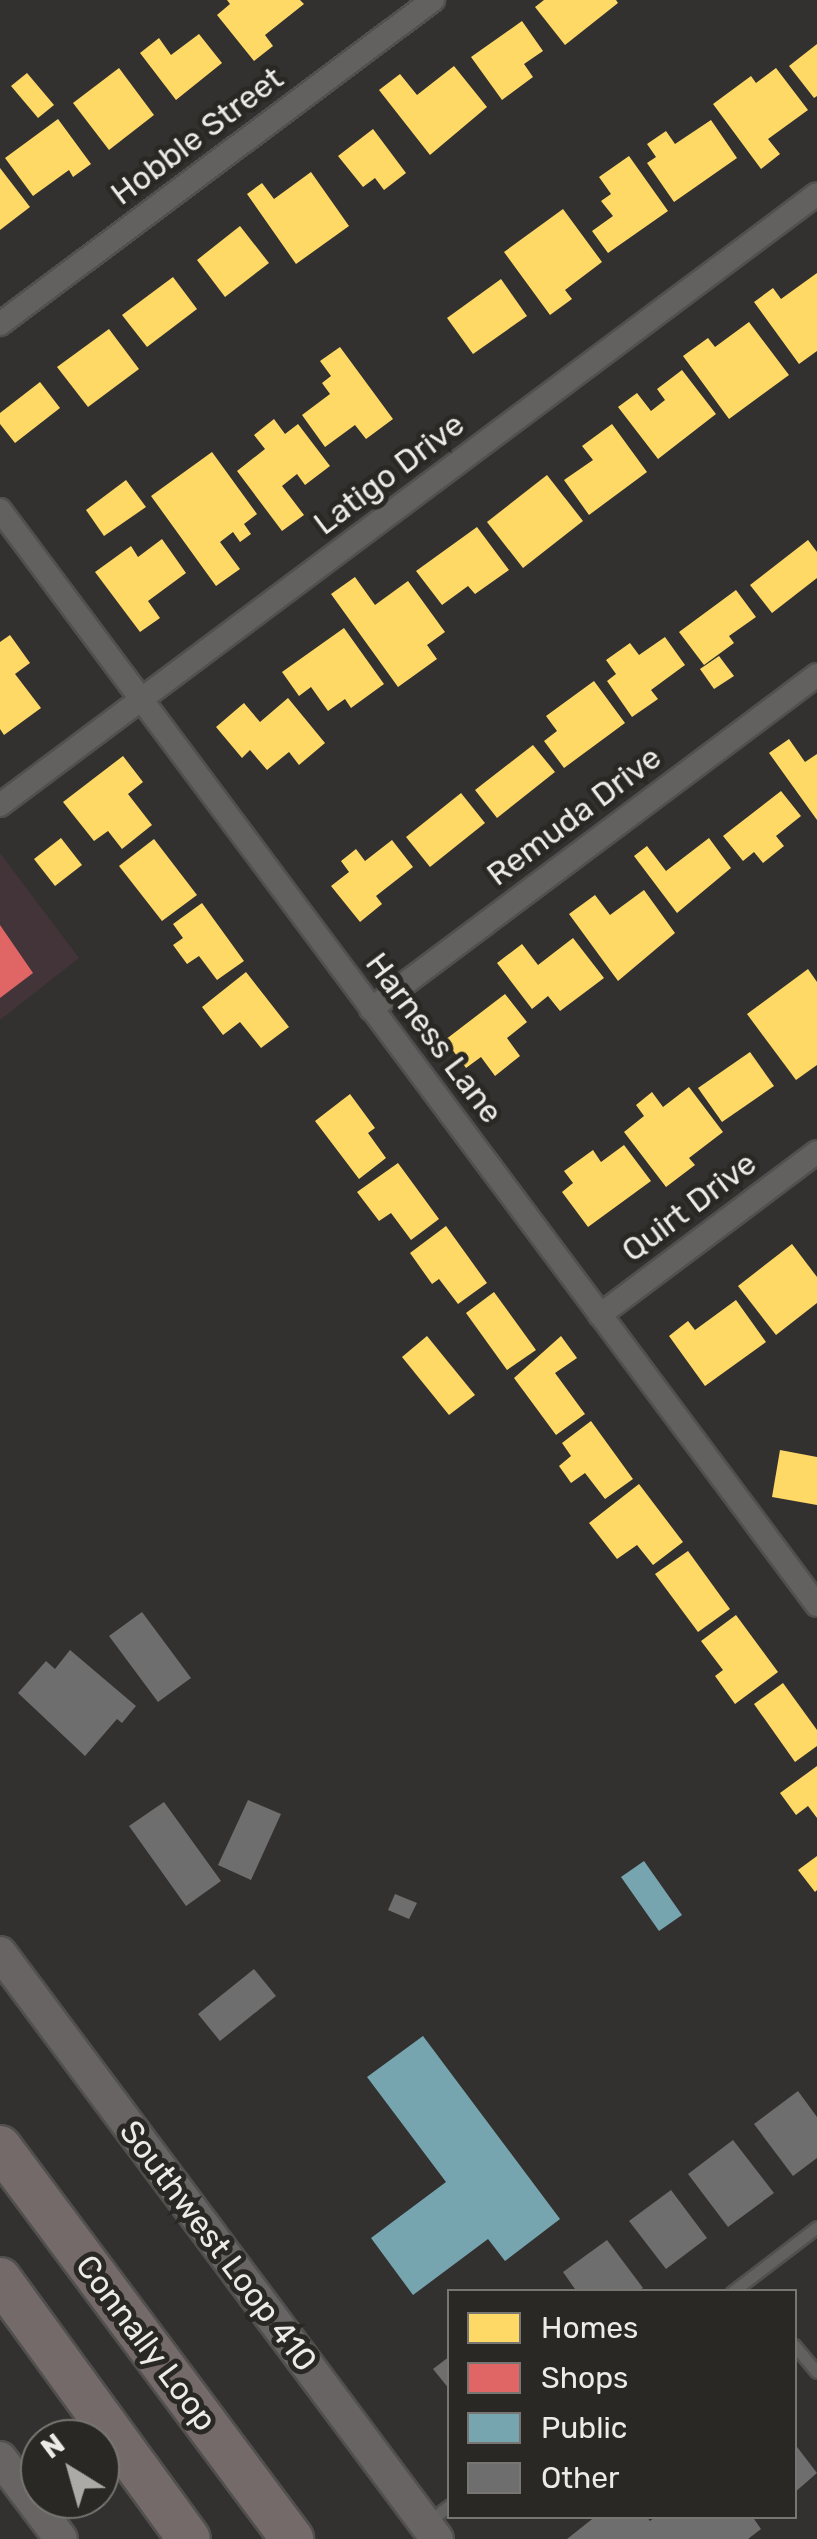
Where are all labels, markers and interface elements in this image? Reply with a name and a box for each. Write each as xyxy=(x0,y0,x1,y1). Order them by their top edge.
street label: Hobble Street xyxy=(103,59,291,213)
street label: Latigo Drive xyxy=(306,405,472,543)
street label: Remuda Drive xyxy=(479,738,669,894)
street label: Harness Lane xyxy=(357,945,511,1131)
street label: Quirt Drive xyxy=(614,1144,764,1270)
street label: Southwest Loop 410 xyxy=(111,2113,325,2379)
street label: Connally Loop xyxy=(67,2247,225,2439)
legend xyxy=(447,2289,797,2519)
text: Homes xyxy=(541,2310,638,2346)
text: Shops xyxy=(541,2360,628,2396)
text: Public xyxy=(541,2410,627,2446)
north arrow xyxy=(20,2419,120,2519)
text: N xyxy=(35,2427,71,2465)
text: Other xyxy=(541,2460,620,2496)

